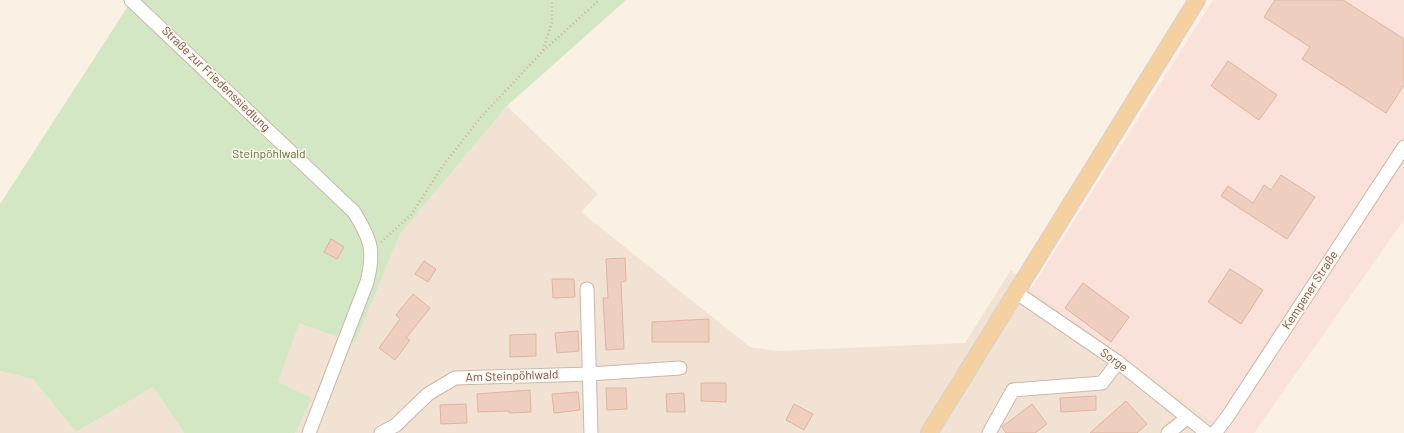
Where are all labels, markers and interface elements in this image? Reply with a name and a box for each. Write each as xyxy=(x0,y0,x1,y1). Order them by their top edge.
street label: Straße zur Friedenssiedlung xyxy=(160,23,274,134)
park label: Steinpöhlwald xyxy=(232,146,306,160)
street label: Kempener Straße xyxy=(1279,248,1340,331)
street label: Sorge xyxy=(1098,345,1131,374)
street label: Am Steinpöhlwald xyxy=(465,366,559,384)

